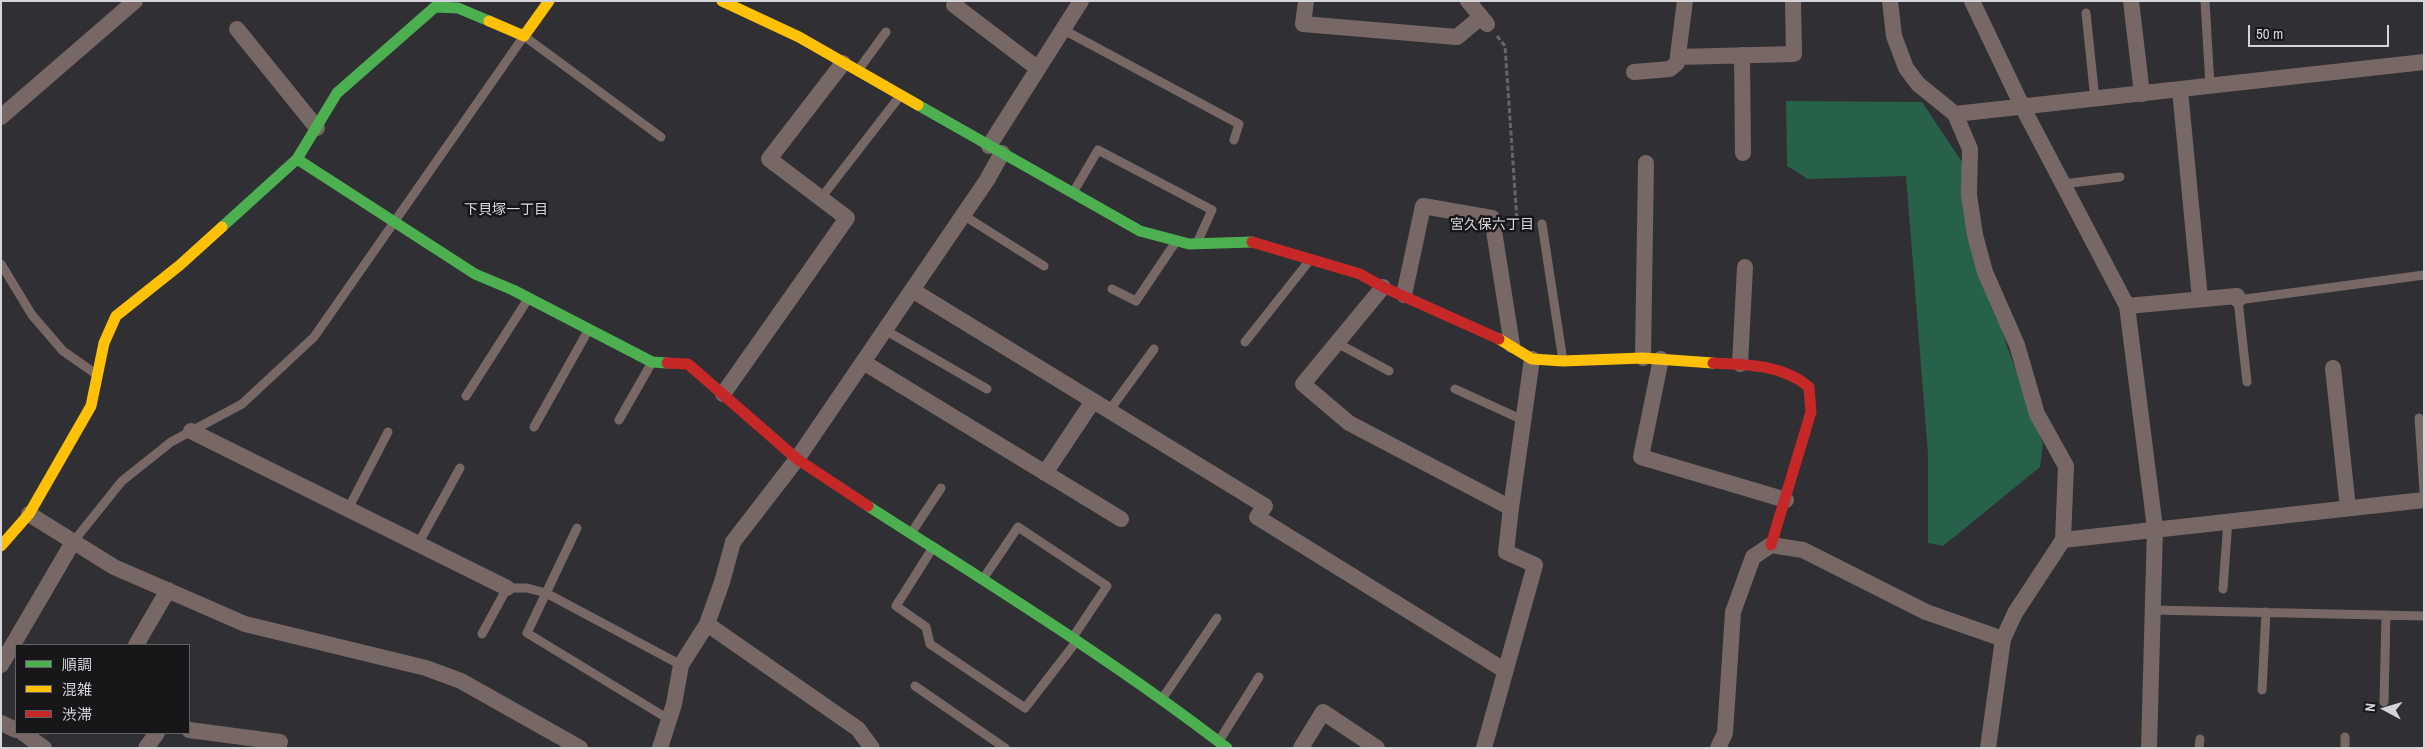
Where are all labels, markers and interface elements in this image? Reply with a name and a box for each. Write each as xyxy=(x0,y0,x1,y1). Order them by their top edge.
scale bar xyxy=(2250,15,2391,47)
text: 50 m xyxy=(2256,23,2283,44)
district label: 下貝塚一丁目 xyxy=(464,202,548,218)
district label: 宮久保六丁目 xyxy=(1450,217,1534,233)
legend xyxy=(15,644,190,734)
text: 順調 xyxy=(62,654,92,675)
text: 混雑 xyxy=(62,679,92,700)
north arrow xyxy=(2360,684,2410,734)
text: N xyxy=(2361,702,2379,713)
text: 渋滞 xyxy=(62,704,92,725)

